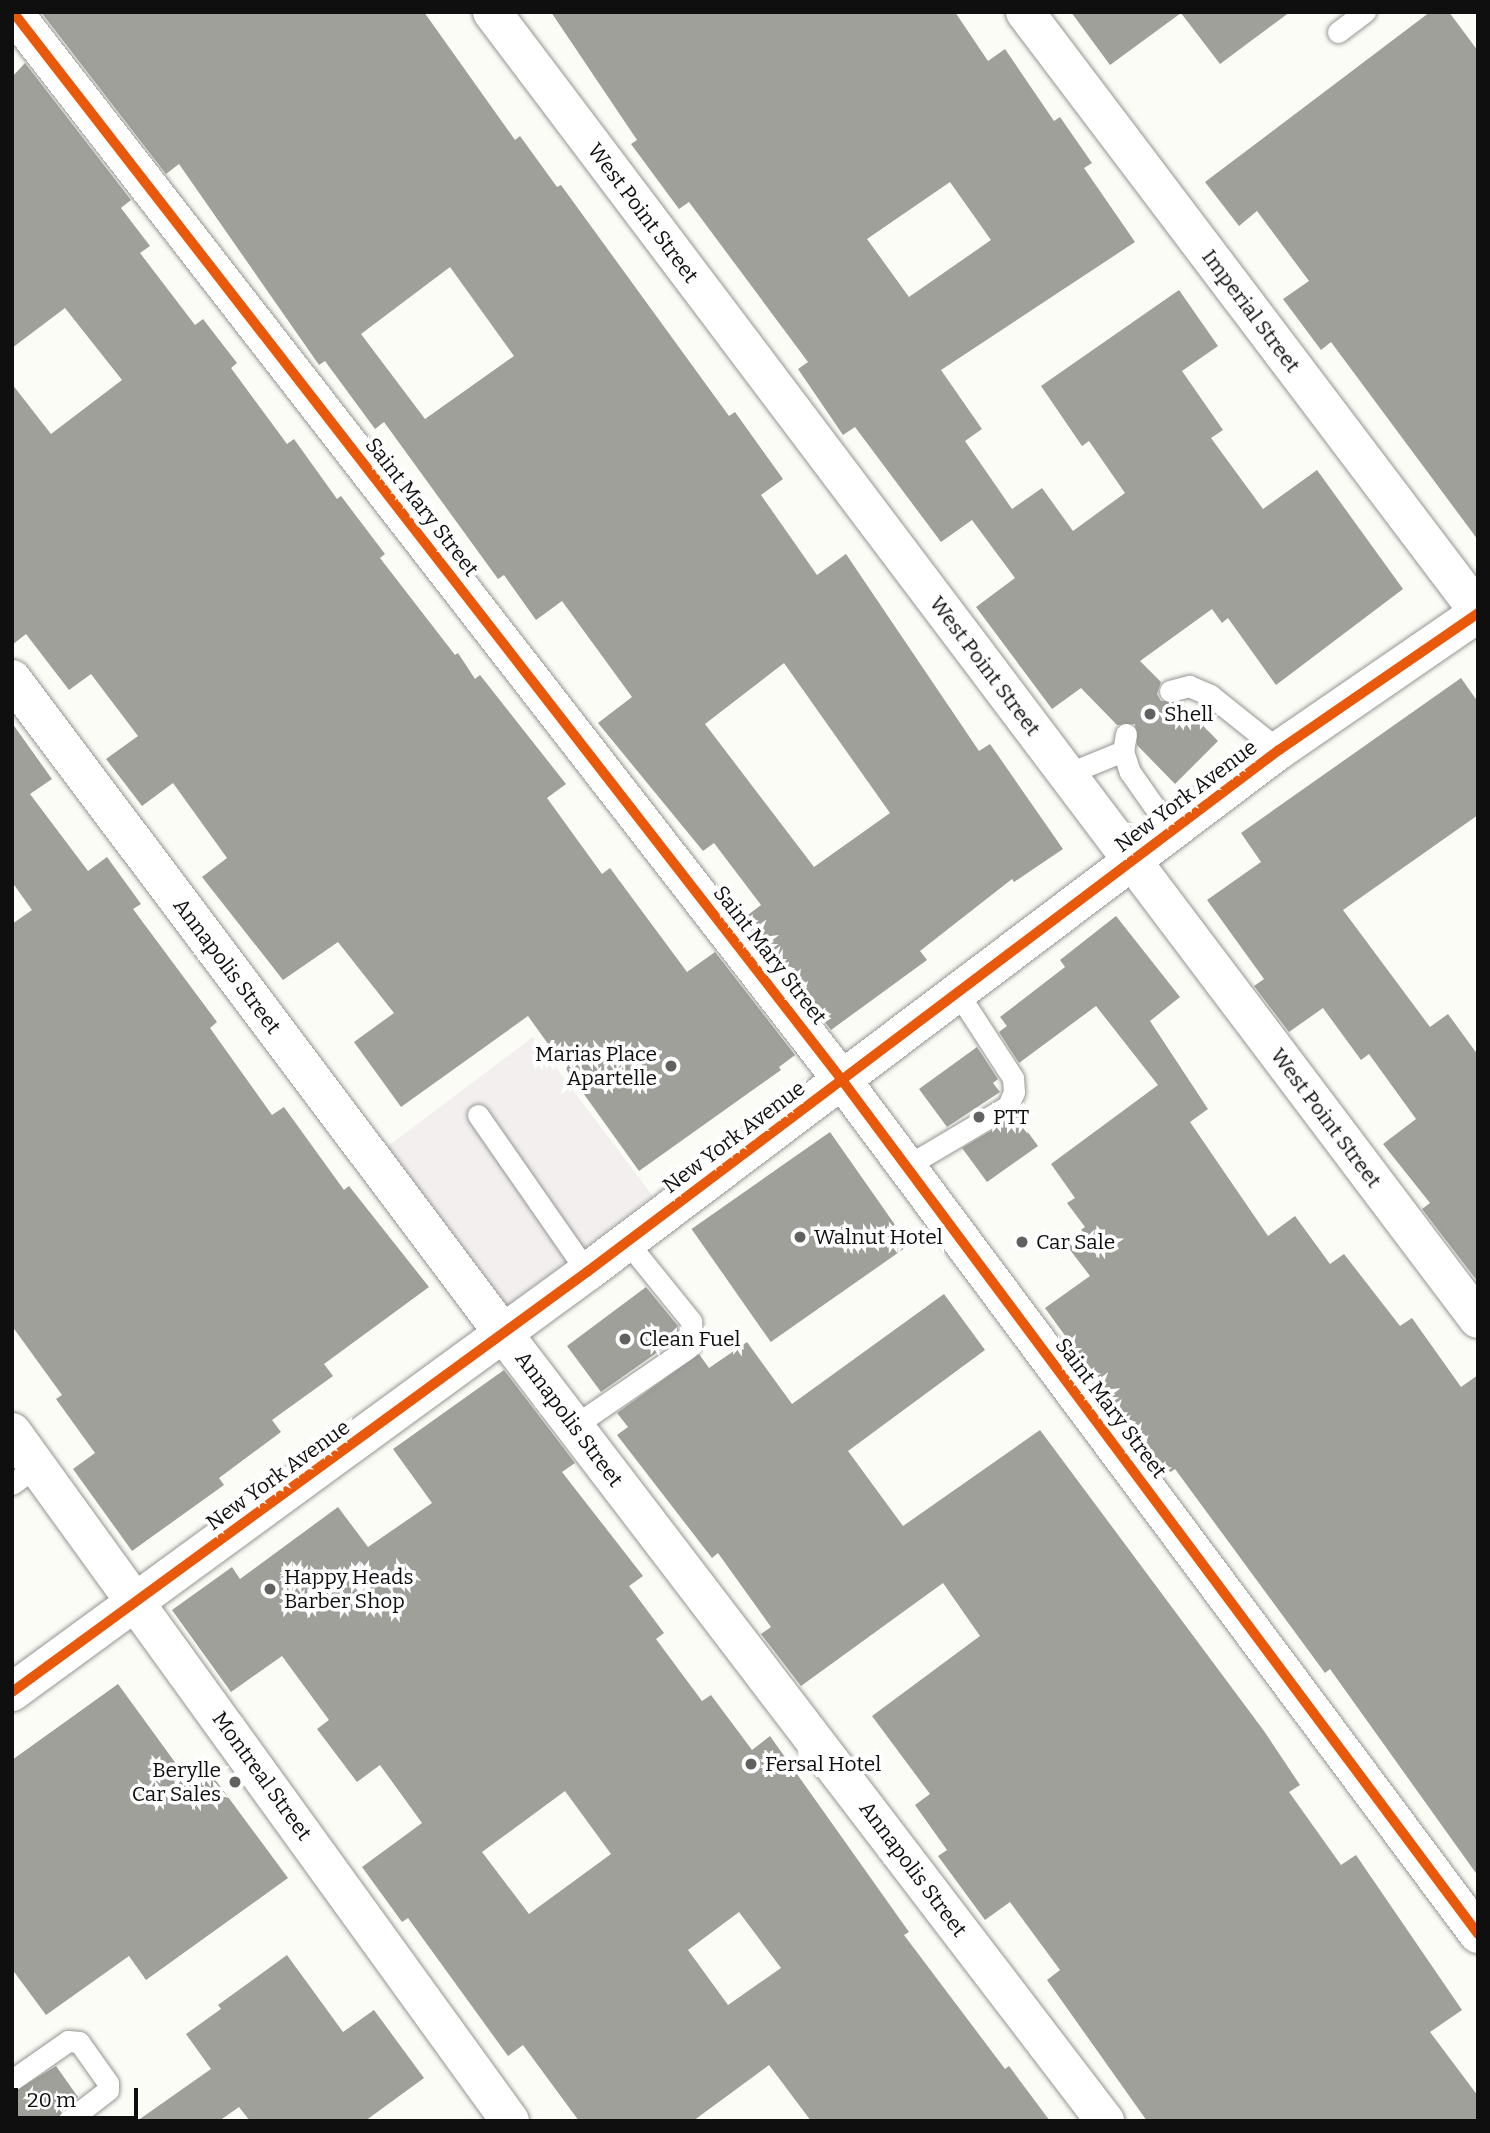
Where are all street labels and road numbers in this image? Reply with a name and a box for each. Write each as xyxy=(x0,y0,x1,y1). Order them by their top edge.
street label: West Point Street xyxy=(582,138,704,288)
street label: Imperial Street xyxy=(1197,245,1305,377)
street label: Saint Mary Street xyxy=(360,433,484,581)
street label: West Point Street xyxy=(924,591,1046,741)
street label: New York Avenue xyxy=(1110,734,1262,858)
street label: Saint Mary Street xyxy=(708,881,832,1029)
street label: Annapolis Street xyxy=(168,893,286,1039)
street label: West Point Street xyxy=(1265,1043,1387,1193)
street label: New York Avenue xyxy=(658,1075,810,1199)
street label: Saint Mary Street xyxy=(1050,1333,1172,1483)
street label: Annapolis Street xyxy=(510,1346,628,1492)
street label: New York Avenue xyxy=(201,1415,355,1535)
street label: Montreal Street xyxy=(207,1707,317,1845)
street label: Annapolis Street xyxy=(854,1796,972,1942)

